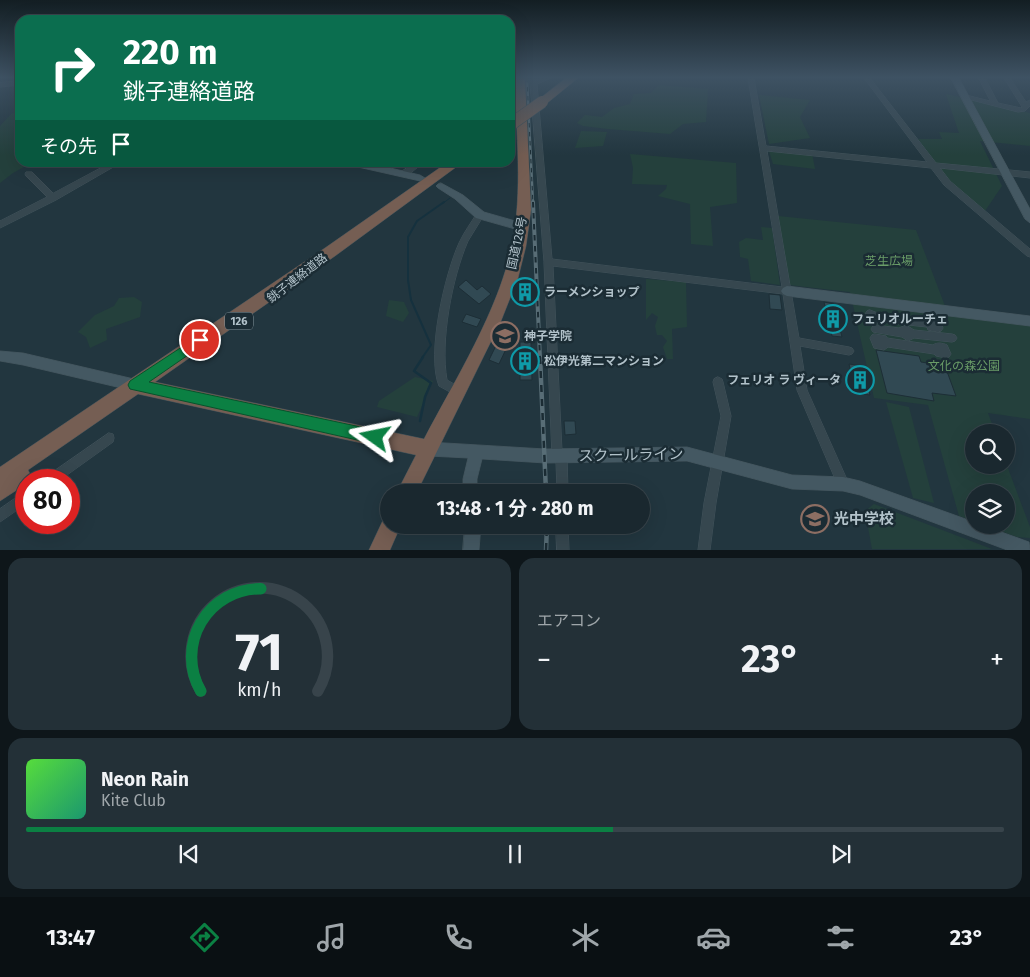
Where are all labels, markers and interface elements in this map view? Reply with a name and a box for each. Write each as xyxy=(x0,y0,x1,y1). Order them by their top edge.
text: 220 m xyxy=(123,31,218,73)
icon: right xyxy=(40,35,105,100)
text: 銚子連絡道路 xyxy=(123,78,255,105)
icon: arrive xyxy=(107,130,135,158)
text: その先 xyxy=(40,135,97,158)
street label: 国道126号 xyxy=(505,215,529,271)
street label: 銚子連絡道路 xyxy=(264,250,330,306)
park label: 芝生広場 xyxy=(865,254,913,268)
building icon: ラーメンショップ xyxy=(510,277,540,307)
place label: ラーメンショップ xyxy=(544,285,640,299)
building icon: フェリオルーチェ xyxy=(818,304,848,334)
road number: 126 xyxy=(225,312,253,330)
place label: フェリオルーチェ xyxy=(852,312,948,326)
pin xyxy=(179,319,221,361)
school or university icon: 神子学院 xyxy=(490,321,520,351)
icon: arrive xyxy=(186,326,214,354)
place label: 神子学院 xyxy=(524,329,572,343)
building icon: 松伊光第二マンション xyxy=(510,346,540,376)
place label: 松伊光第二マンション xyxy=(544,354,664,368)
park label: 文化の森公園 xyxy=(928,359,1000,373)
building icon: フェリオ ラ ヴィータ xyxy=(845,365,875,395)
place label: フェリオ ラ ヴィータ xyxy=(727,373,841,387)
position arrow xyxy=(348,410,400,462)
map controls xyxy=(965,424,1015,534)
button: search xyxy=(965,424,1015,474)
street label: スクールライン xyxy=(578,445,684,465)
speed limit sign: 80 xyxy=(15,469,80,534)
button: layers xyxy=(965,484,1015,534)
text: 13:48 · 1 分 · 280 m xyxy=(437,497,593,520)
school or university icon: 光中学校 xyxy=(800,504,830,534)
place label: 光中学校 xyxy=(834,510,894,528)
text: エアコン xyxy=(537,611,601,630)
text: 71 xyxy=(236,621,283,684)
text: 23° xyxy=(741,636,800,682)
text: − xyxy=(537,643,551,676)
text: + xyxy=(990,643,1004,676)
text: km/h xyxy=(237,679,282,701)
text: Neon Rain xyxy=(101,768,189,791)
text: Kite Club xyxy=(101,791,166,810)
icon: previous xyxy=(175,840,203,868)
icon: pause xyxy=(501,840,529,868)
icon: next xyxy=(827,840,855,868)
icon: directions xyxy=(187,920,222,955)
icon: music xyxy=(314,920,349,955)
icon: phone xyxy=(441,920,476,955)
icon: climate xyxy=(568,920,603,955)
icon: car xyxy=(696,920,731,955)
icon: filters xyxy=(823,920,858,955)
text: 13:47 xyxy=(46,924,95,951)
text: 23° xyxy=(950,924,984,951)

